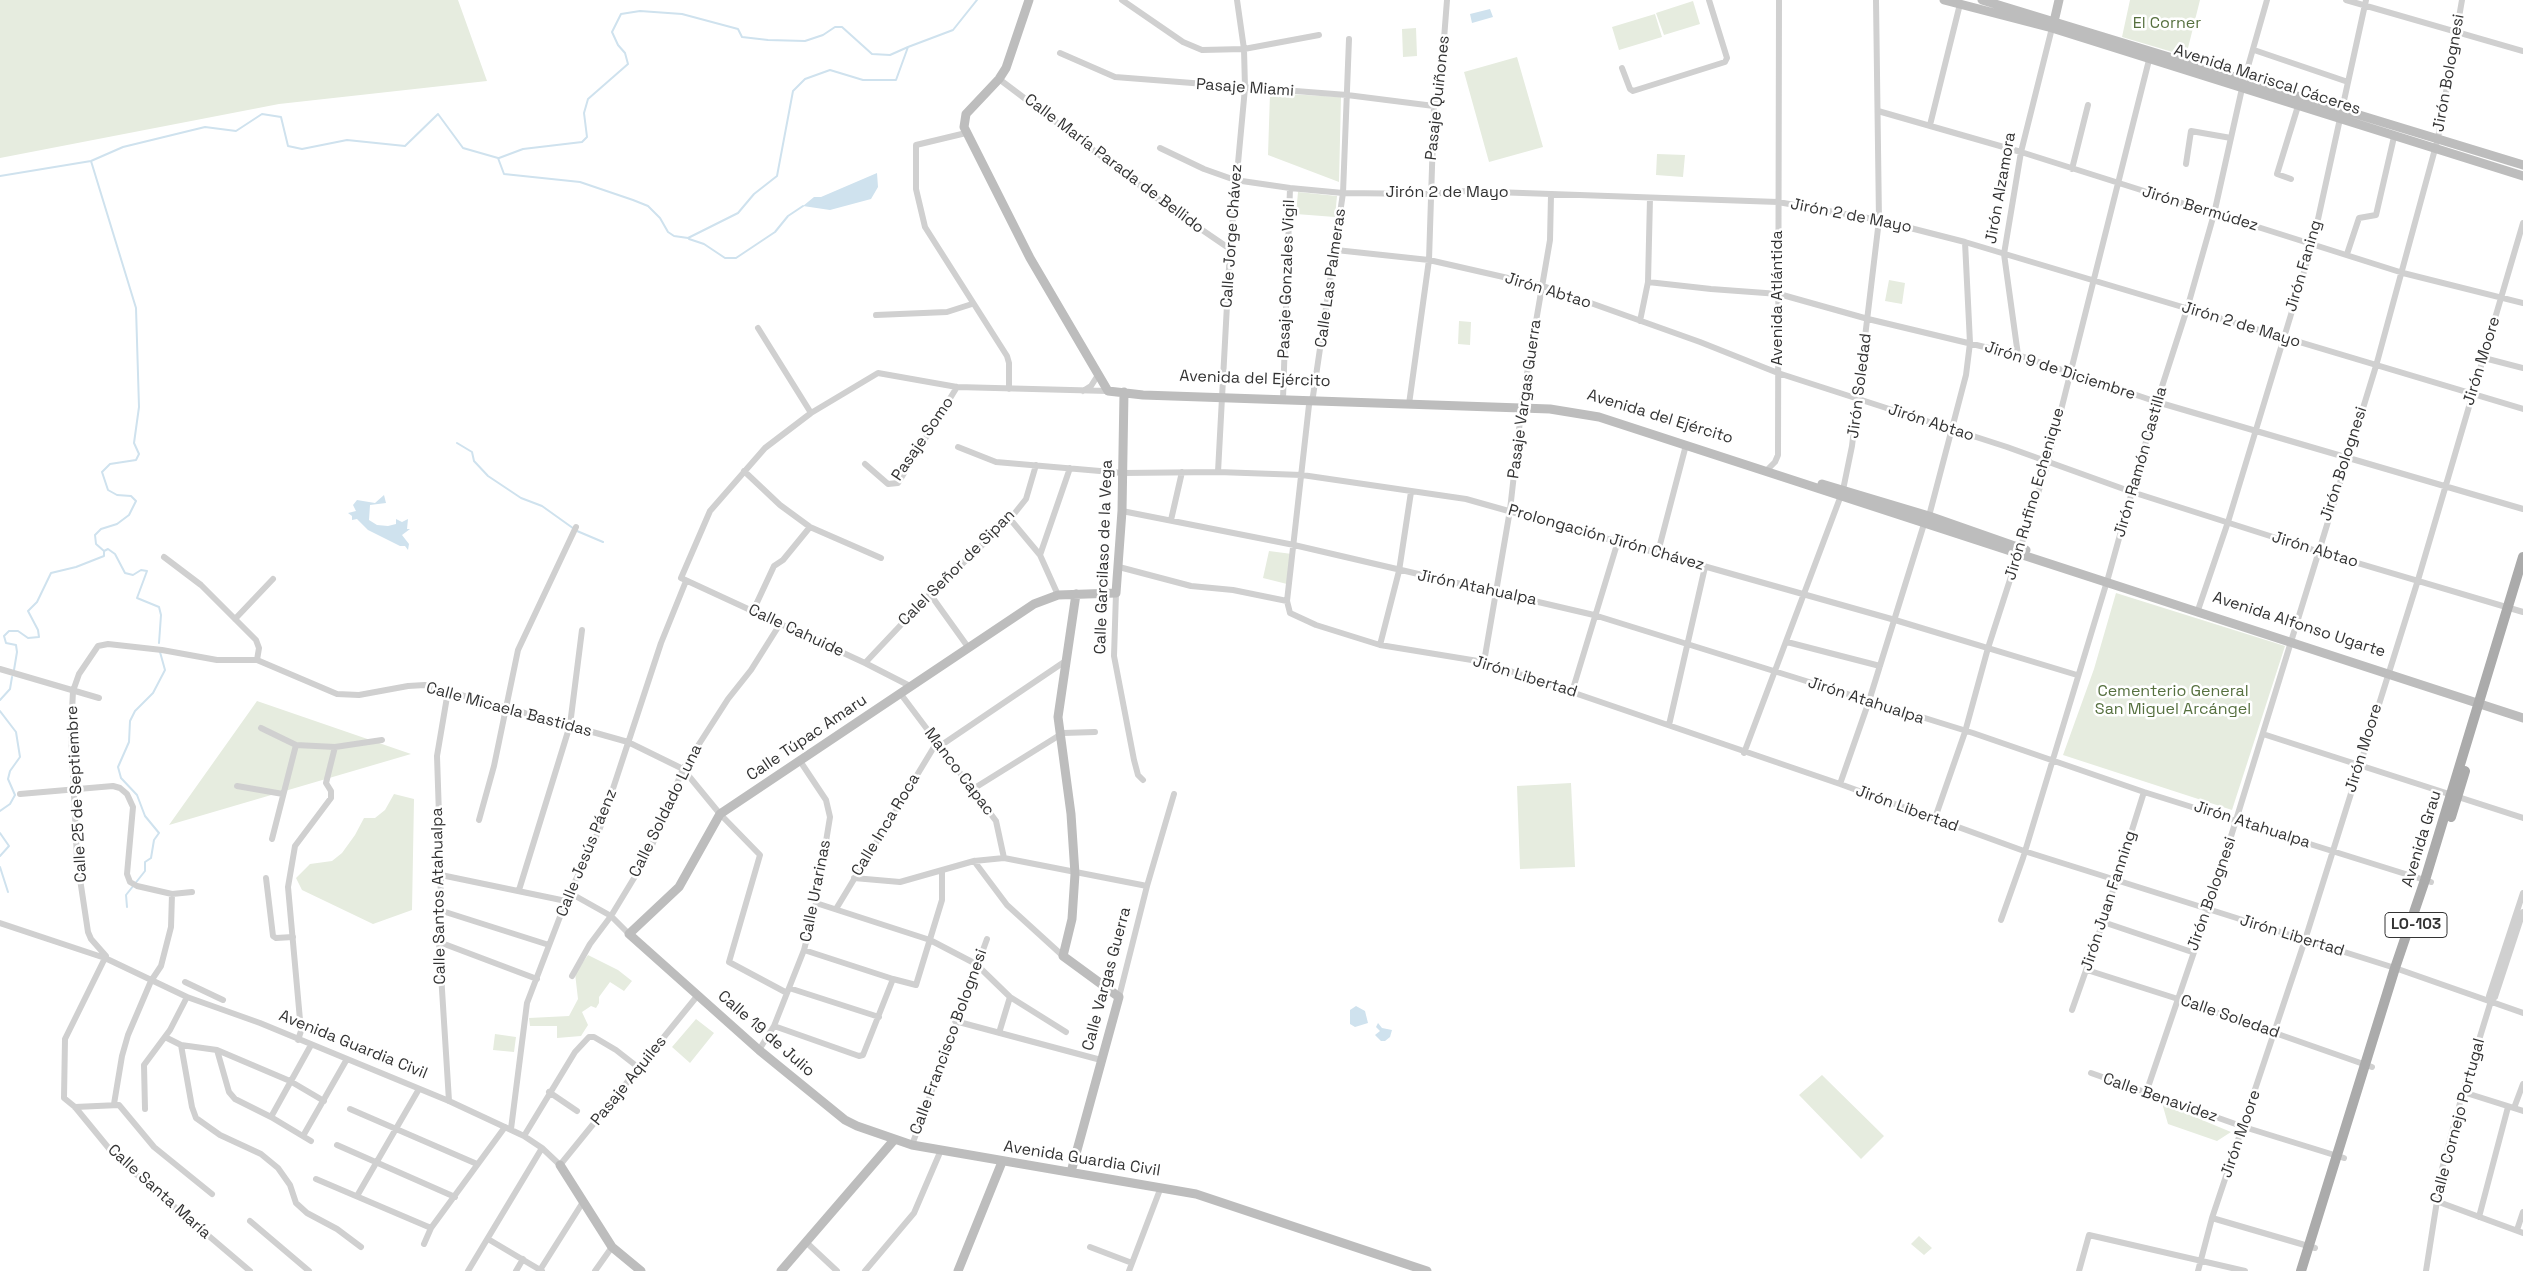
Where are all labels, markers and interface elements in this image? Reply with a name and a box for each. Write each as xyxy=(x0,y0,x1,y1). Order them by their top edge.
street label: Jirón Bolognesi xyxy=(2429,13,2469,133)
park label: El Corner xyxy=(2133,14,2201,34)
street label: Pasaje Quiñones xyxy=(1422,35,1454,161)
street label: Avenida Mariscal Cáceres xyxy=(2171,41,2363,119)
street label: Pasaje Miami xyxy=(1195,75,1295,101)
street label: Calle María Parada de Bellido xyxy=(1020,90,1208,238)
street label: Jirón Alzamora xyxy=(1982,131,2020,245)
street label: Calle Jorge Chávez xyxy=(1217,163,1247,309)
street label: Jirón Bermúdez xyxy=(2140,182,2260,236)
street label: Jirón 2 de Mayo xyxy=(1385,183,1509,203)
street label: Jirón 2 de Mayo xyxy=(1789,195,1913,237)
street label: Pasaje Gonzales Vigil xyxy=(1275,199,1299,359)
street label: Calle Las Palmeras xyxy=(1312,207,1350,349)
street label: Jirón Faning xyxy=(2282,218,2326,314)
street label: Avenida Atlántida xyxy=(1768,230,1788,366)
street label: Jirón Abtao xyxy=(1503,269,1593,313)
street label: Jirón 2 de Mayo xyxy=(2179,298,2303,352)
street label: Jirón Moore xyxy=(2459,314,2505,408)
street label: Pasaje Vargas Guerra xyxy=(1504,318,1546,480)
street label: Jirón Soledad xyxy=(1844,332,1876,440)
street label: Jirón 9 de Diciembre xyxy=(1982,338,2138,404)
street label: Avenida del Ejército xyxy=(1179,367,1331,391)
street label: Jirón Ramón Castilla xyxy=(2110,384,2172,540)
street label: Avenida del Ejército xyxy=(1585,386,1735,448)
street label: Pasaje Somo xyxy=(888,393,958,485)
street label: Jirón Abtao xyxy=(1886,400,1976,446)
street label: Jirón Bolognesi xyxy=(2316,404,2372,524)
street label: Jirón Rufino Echenique xyxy=(2001,406,2069,582)
street label: Calle Garcilaso de la Vega xyxy=(1091,459,1117,655)
street label: Prolongación Jirón Chávez xyxy=(1506,501,1706,575)
street label: Calel Señor de Sipan xyxy=(895,506,1019,630)
street label: Jirón Abtao xyxy=(2270,528,2360,572)
street label: Jirón Atahualpa xyxy=(1416,566,1538,610)
street label: Avenida Alfonso Ugarte xyxy=(2210,588,2388,662)
street label: Calle Cahuide xyxy=(745,600,847,662)
street label: Jirón Libertad xyxy=(1471,652,1579,702)
street label: Jirón Atahualpa xyxy=(1805,673,1927,729)
street label: Calle Micaela Bastidas xyxy=(424,679,594,741)
park label: Cementerio General San Miguel Arcángel xyxy=(2095,682,2251,720)
street label: Calle Túpac Amaru xyxy=(743,691,871,785)
street label: Jirón Moore xyxy=(2341,701,2387,795)
street label: Calle 25 de Septiembre xyxy=(63,705,91,883)
street label: Manco Capac xyxy=(920,724,998,820)
street label: Calle Soldado Luna xyxy=(625,741,707,881)
street label: Calle Inca Roca xyxy=(848,770,924,880)
street label: Jirón Libertad xyxy=(1853,782,1961,836)
street label: Calle Jesús Páenz xyxy=(553,786,621,920)
street label: Avenida Grau xyxy=(2398,788,2446,890)
street label: Jirón Atahualpa xyxy=(2191,797,2313,853)
street label: Calle Santos Atahualpa xyxy=(428,807,450,985)
street label: Jirón Juan Fanning xyxy=(2077,828,2141,974)
street label: Jirón Bolognesi xyxy=(2184,835,2240,953)
street label: Calle Urarinas xyxy=(797,838,835,944)
street label: Calle Vargas Guerra xyxy=(1079,905,1135,1053)
street label: Jirón Libertad xyxy=(2238,911,2346,961)
road number: LO-103 xyxy=(2385,912,2447,938)
street label: Calle Francisco Bolognesi xyxy=(906,947,992,1137)
street label: Calle 19 de Julio xyxy=(714,987,818,1081)
street label: Calle Soledad xyxy=(2178,991,2282,1043)
street label: Avenida Guardia Civil xyxy=(276,1006,430,1084)
street label: Pasaje Aquiles xyxy=(587,1032,671,1130)
street label: Calle Cornejo Portugal xyxy=(2427,1036,2489,1206)
street label: Calle Benavidez xyxy=(2100,1069,2220,1127)
street label: Jirón Moore xyxy=(2217,1087,2265,1181)
street label: Avenida Guardia Civil xyxy=(1002,1137,1162,1181)
street label: Calle Santa María xyxy=(103,1141,215,1243)

